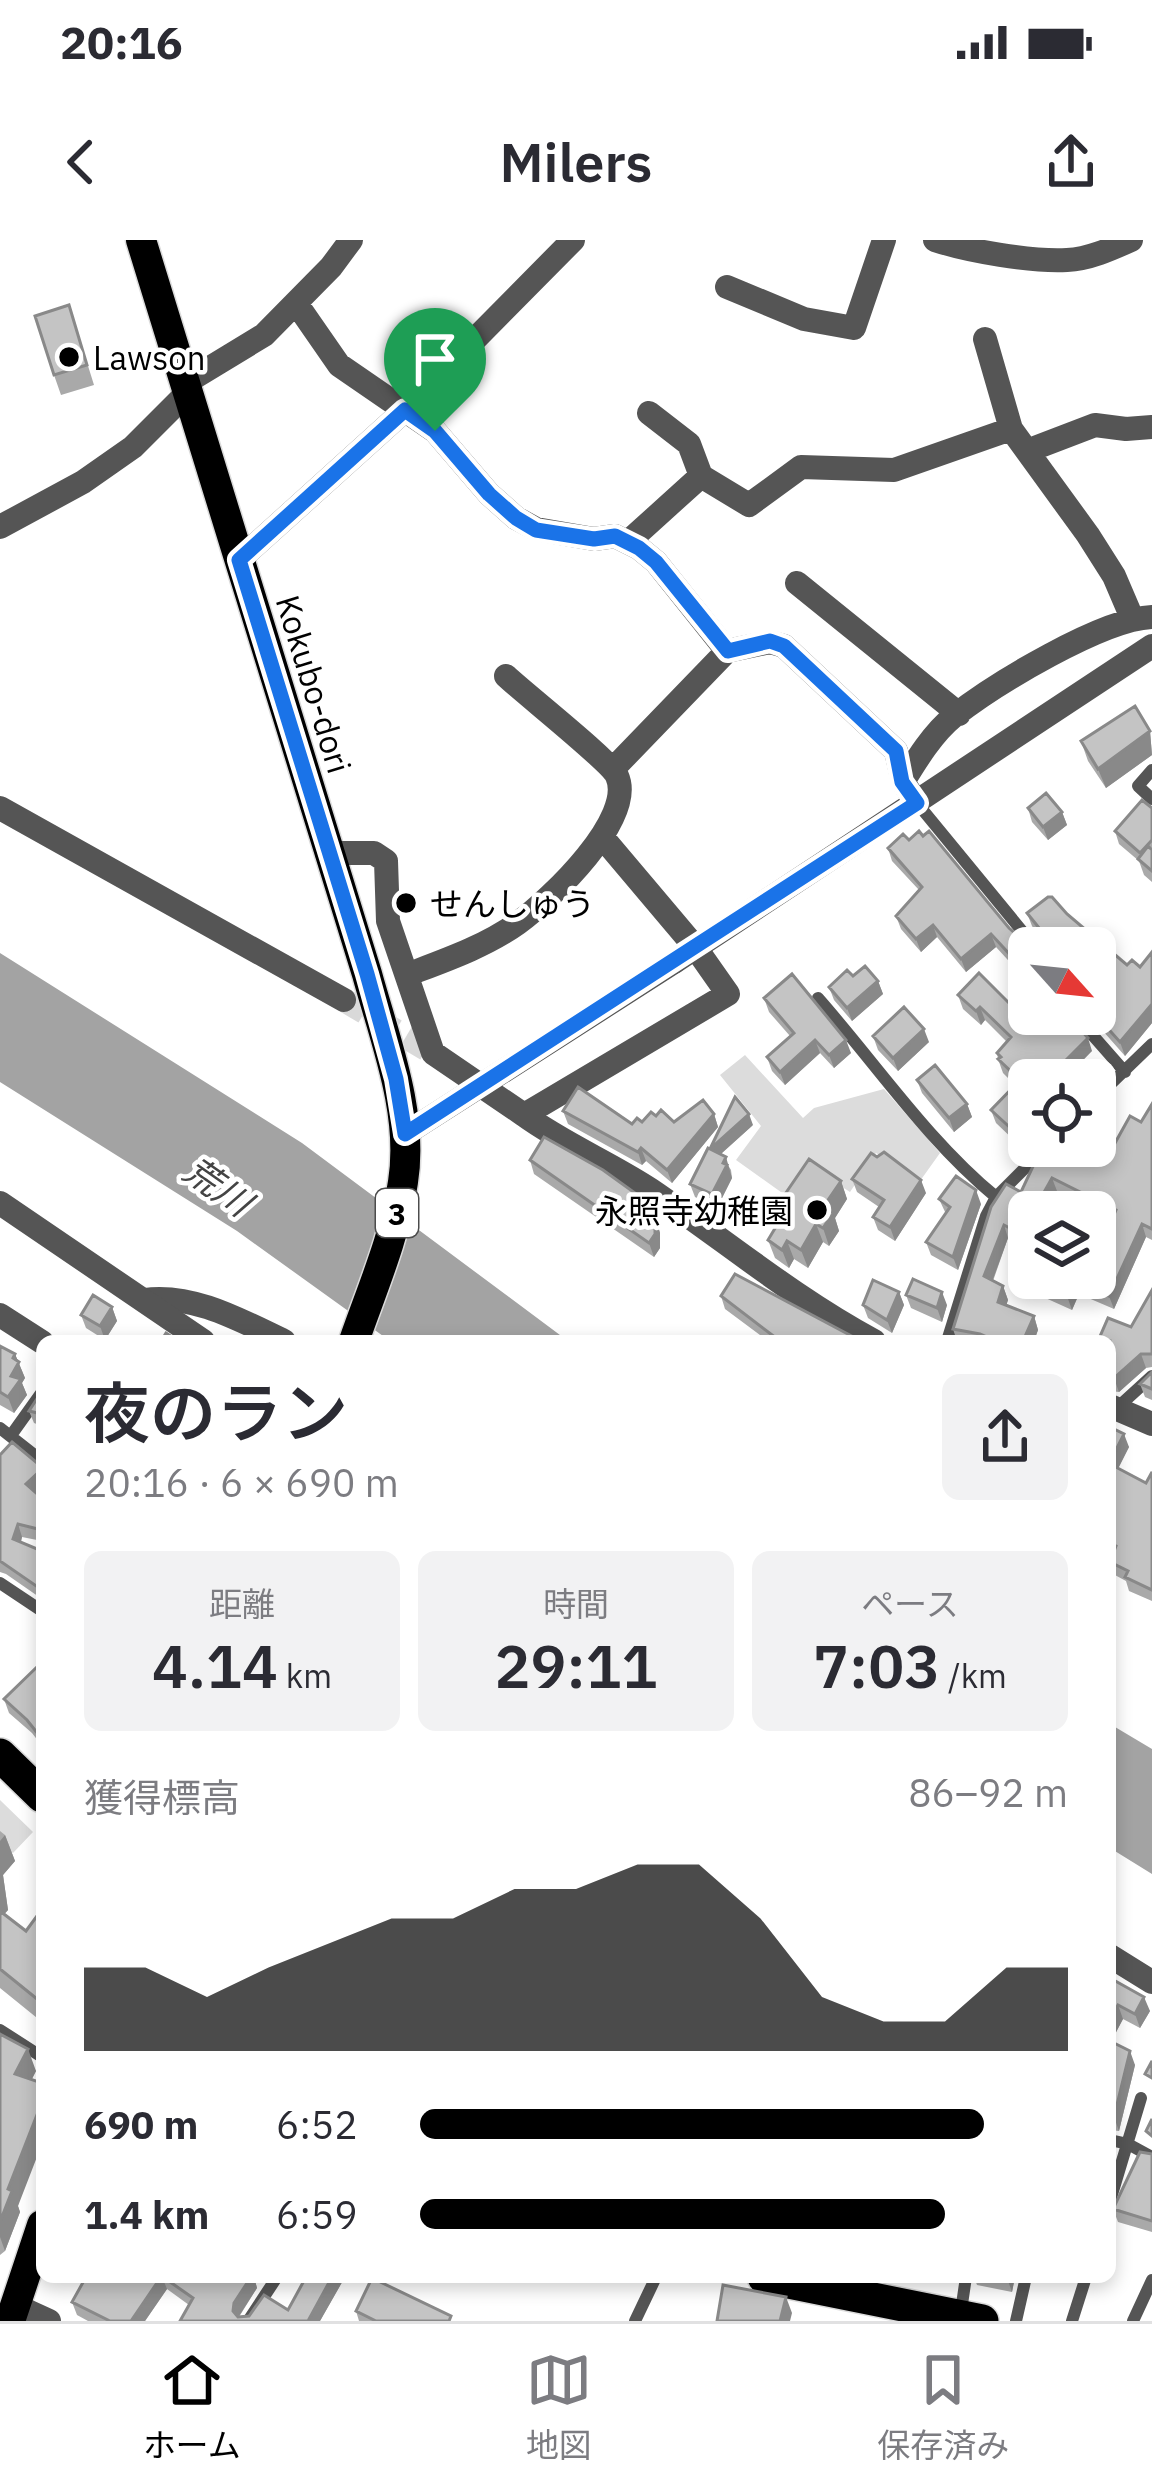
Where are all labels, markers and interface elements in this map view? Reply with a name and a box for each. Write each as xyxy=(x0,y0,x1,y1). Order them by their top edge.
text: 20:16 xyxy=(60,13,183,71)
text: Milers xyxy=(499,127,653,197)
icon: back xyxy=(48,129,114,195)
icon: share xyxy=(1038,129,1104,195)
pin xyxy=(384,308,486,431)
icon: arrive xyxy=(402,326,468,392)
place label: Lawson xyxy=(93,336,206,379)
marker: Lawson xyxy=(56,344,82,370)
street label: Kokubo-dori xyxy=(267,590,361,778)
place label: せんしゅう xyxy=(430,882,595,925)
marker: せんしゅう xyxy=(393,890,419,916)
north arrow xyxy=(1008,927,1116,1035)
map controls xyxy=(1008,927,1116,1299)
button: locate xyxy=(1008,1059,1116,1167)
water label: 荒川 xyxy=(175,1146,264,1228)
road number: 3 xyxy=(376,1189,418,1237)
place label: 永照寺幼稚園 xyxy=(595,1189,793,1232)
button: layers xyxy=(1008,1191,1116,1299)
marker: 永照寺幼稚園 xyxy=(804,1197,830,1223)
text: 夜のラン xyxy=(84,1369,348,1455)
button: share xyxy=(942,1374,1068,1500)
text: 20:16 · 6 × 690 m xyxy=(84,1457,399,1508)
text: 距離 xyxy=(209,1582,275,1625)
text: 時間 xyxy=(543,1582,609,1625)
text: ペース xyxy=(861,1582,959,1625)
text: 4.14 xyxy=(152,1626,278,1705)
text: 29:11 xyxy=(494,1626,658,1705)
text: 7:03 xyxy=(813,1626,940,1705)
text: km xyxy=(278,1654,332,1697)
text: /km xyxy=(940,1654,1007,1697)
text: 86–92 m xyxy=(908,1767,1068,1818)
text: 獲得標高 xyxy=(84,1772,240,1823)
text: 690 m xyxy=(84,2099,198,2150)
text: 6:52 xyxy=(276,2099,358,2150)
text: 1.4 km xyxy=(84,2189,209,2240)
text: 6:59 xyxy=(276,2189,358,2240)
tab: ホーム xyxy=(143,2347,241,2467)
tab: 地図 xyxy=(526,2347,592,2467)
tab: 保存済み xyxy=(877,2347,1009,2467)

